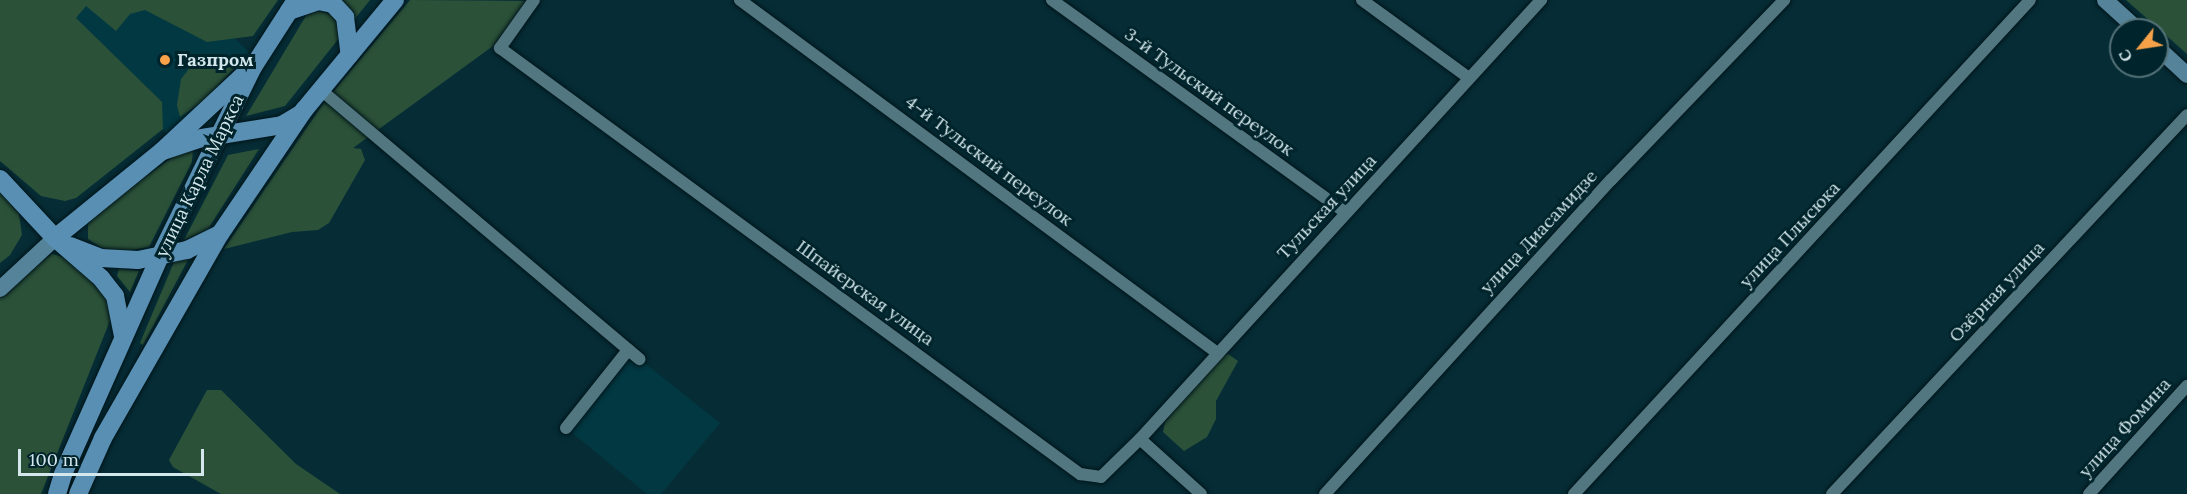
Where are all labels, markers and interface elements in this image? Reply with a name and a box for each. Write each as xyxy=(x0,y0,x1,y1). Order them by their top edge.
north arrow xyxy=(2109,18,2169,78)
street label: 3-й Тульский переулок xyxy=(1120,23,1298,161)
text: С xyxy=(2114,46,2137,66)
place label: Газпром xyxy=(177,49,253,71)
marker: Газпром xyxy=(158,53,172,67)
street label: улица Карла Маркса xyxy=(151,91,249,261)
street label: 4-й Тульский переулок xyxy=(901,91,1077,231)
street label: Тульская улица xyxy=(1273,150,1381,264)
street label: улица Диасамидзе xyxy=(1476,166,1602,298)
street label: улица Плысюка xyxy=(1735,177,1845,293)
street label: Шпайерская улица xyxy=(792,236,938,350)
street label: Озёрная улица xyxy=(1945,237,2049,347)
street label: улица Фомина xyxy=(2075,374,2175,482)
scale bar xyxy=(21,437,207,475)
text: 100 m xyxy=(29,448,79,471)

